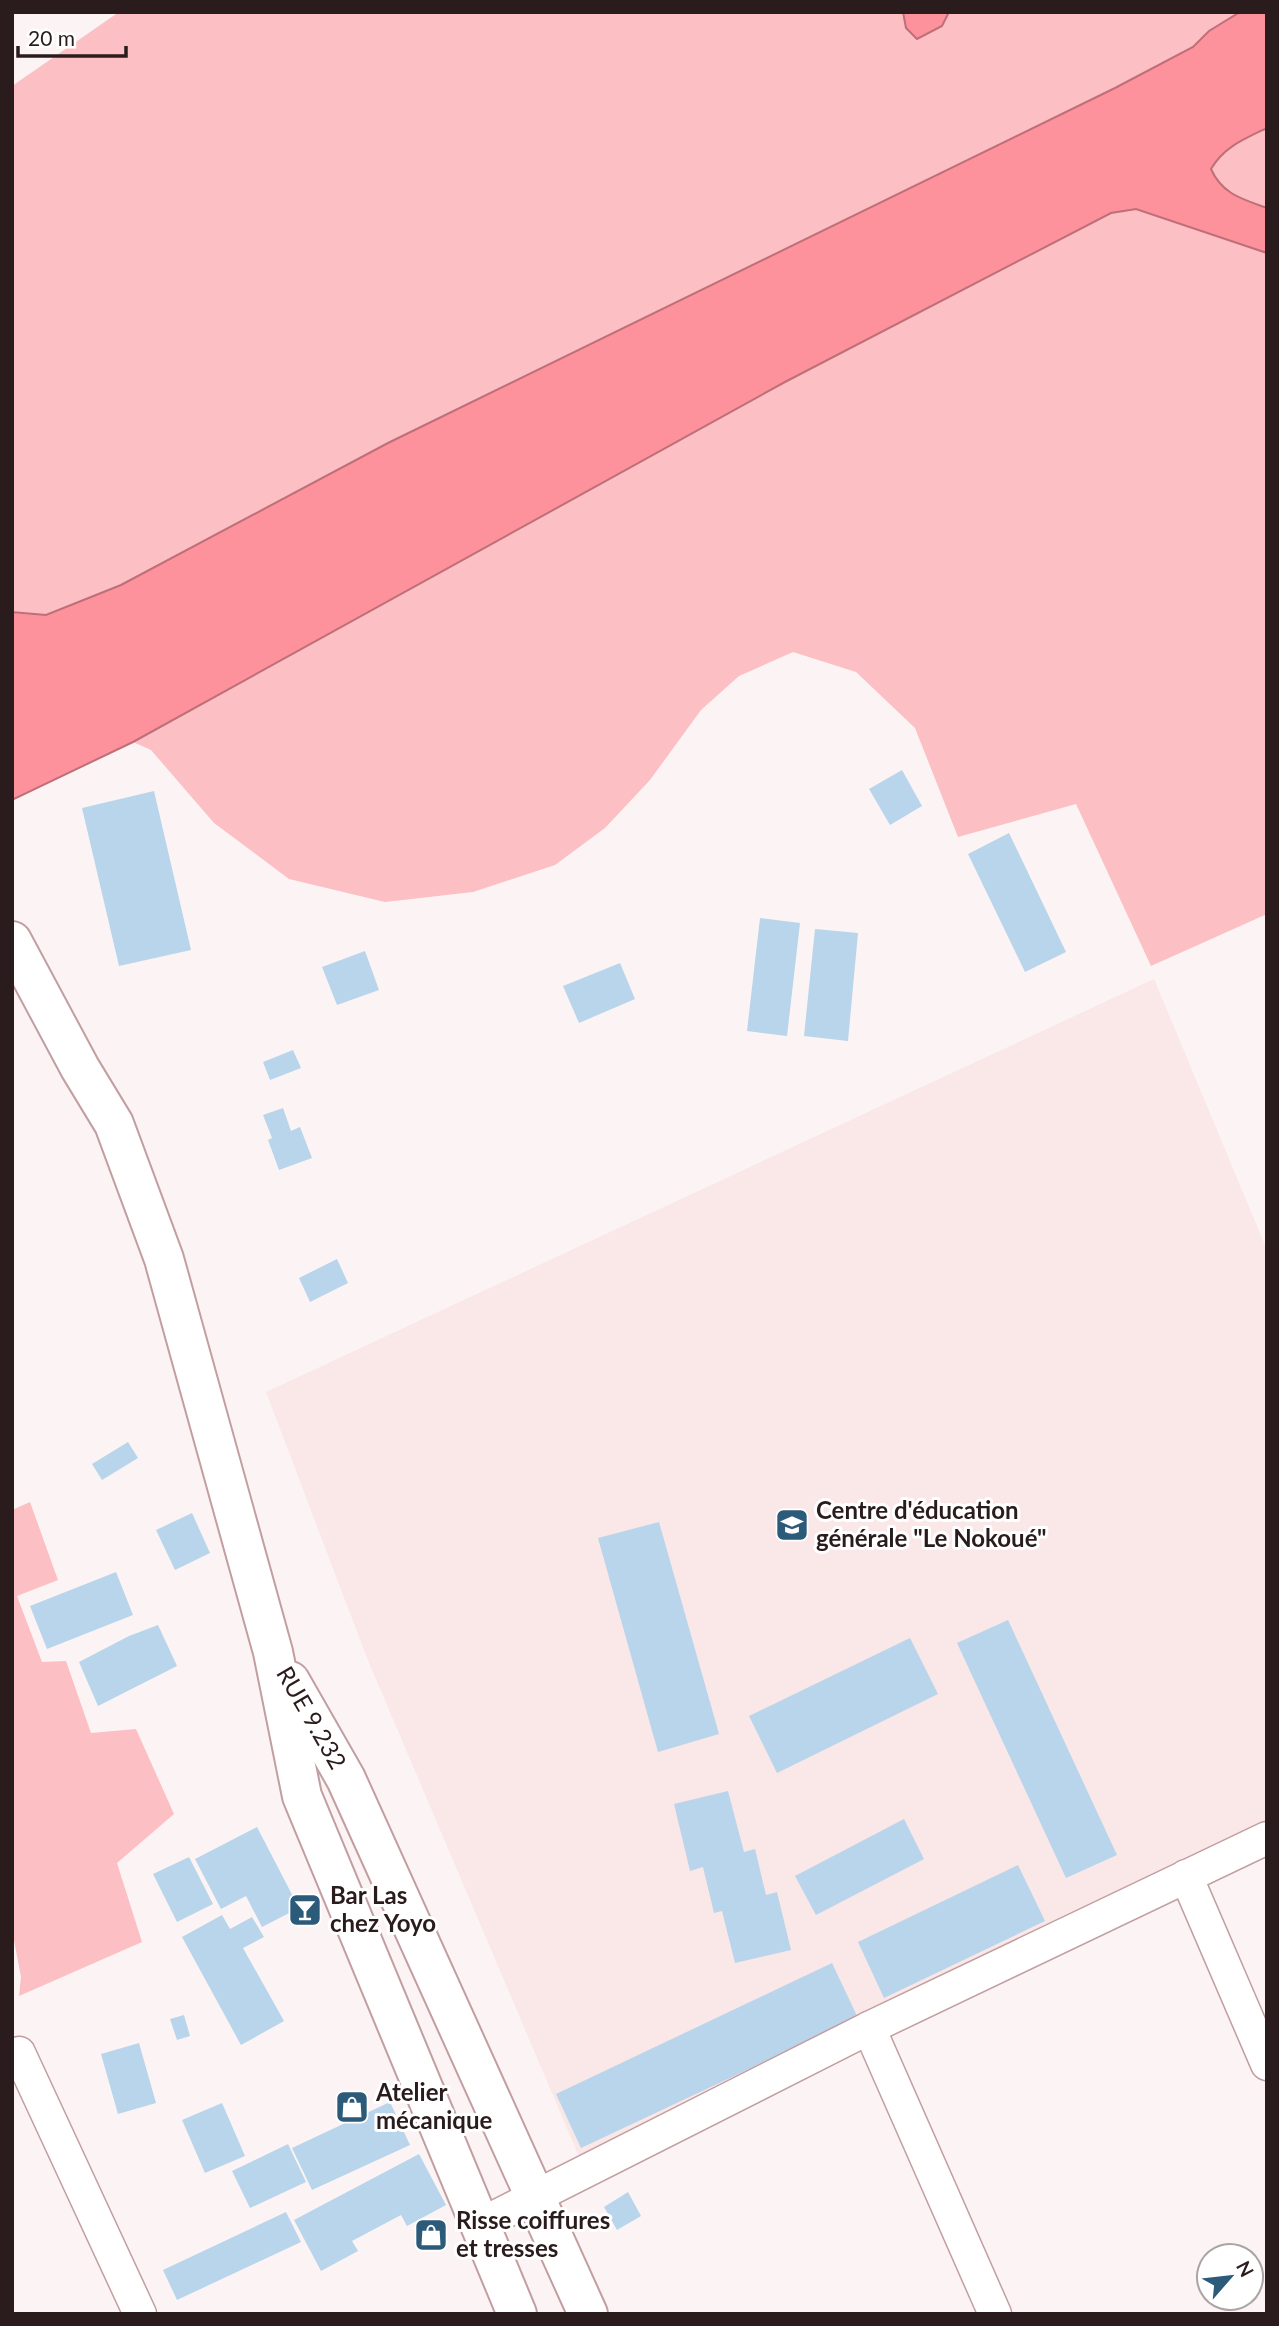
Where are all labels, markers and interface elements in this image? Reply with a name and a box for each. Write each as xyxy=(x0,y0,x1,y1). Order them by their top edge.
scale bar xyxy=(18,14,126,58)
text: 20 m xyxy=(28,25,75,50)
place label: Centre d'éducation générale "Le Nokoué" xyxy=(816,1495,1046,1552)
school or university icon: Centre d'éducation générale "Le Nokoué" xyxy=(773,1506,811,1544)
street label: RUE 9.232 xyxy=(271,1661,353,1774)
place label: Bar Las chez Yoyo xyxy=(330,1880,436,1937)
bar icon: Bar Las chez Yoyo xyxy=(286,1891,324,1929)
place label: Atelier mécanique xyxy=(375,2077,492,2134)
shop icon: Atelier mécanique xyxy=(333,2088,371,2126)
place label: Risse coiffures et tresses xyxy=(456,2205,610,2262)
shop icon: Risse coiffures et tresses xyxy=(412,2216,450,2254)
north arrow xyxy=(1195,2242,1265,2312)
text: N xyxy=(1232,2257,1259,2281)

